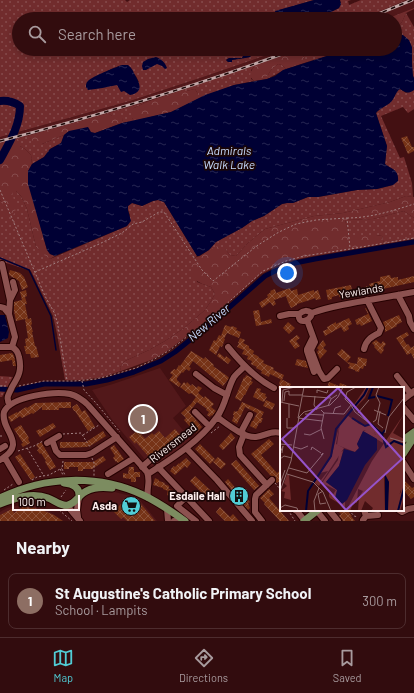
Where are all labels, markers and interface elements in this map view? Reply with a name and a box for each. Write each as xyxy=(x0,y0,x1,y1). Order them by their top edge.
search box xyxy=(12,12,402,56)
icon: search xyxy=(26,23,48,45)
text: Search here xyxy=(58,25,136,43)
water label: Admirals Walk Lake xyxy=(203,143,255,171)
your location xyxy=(277,263,297,283)
street label: Yewlands xyxy=(338,280,384,301)
water label: New River xyxy=(185,300,233,344)
inset map xyxy=(280,387,404,511)
pin: 1 xyxy=(130,404,156,434)
street label: Riversmead xyxy=(147,420,199,465)
building icon: Esdaile Hall xyxy=(228,485,250,507)
place label: Esdaile Hall xyxy=(169,489,225,502)
scale bar xyxy=(12,493,80,512)
text: 100 m xyxy=(18,495,46,508)
supermarket icon: Asda xyxy=(120,495,142,517)
place label: Asda xyxy=(92,499,117,512)
text: Nearby xyxy=(16,537,70,557)
text: St Augustine's Catholic Primary School xyxy=(55,584,311,602)
text: 1 xyxy=(28,593,32,609)
text: 300 m xyxy=(362,593,397,609)
text: School · Lampits xyxy=(55,602,148,618)
tab: Map xyxy=(52,647,74,684)
tab: Directions xyxy=(179,647,228,684)
tab: Saved xyxy=(333,647,362,684)

